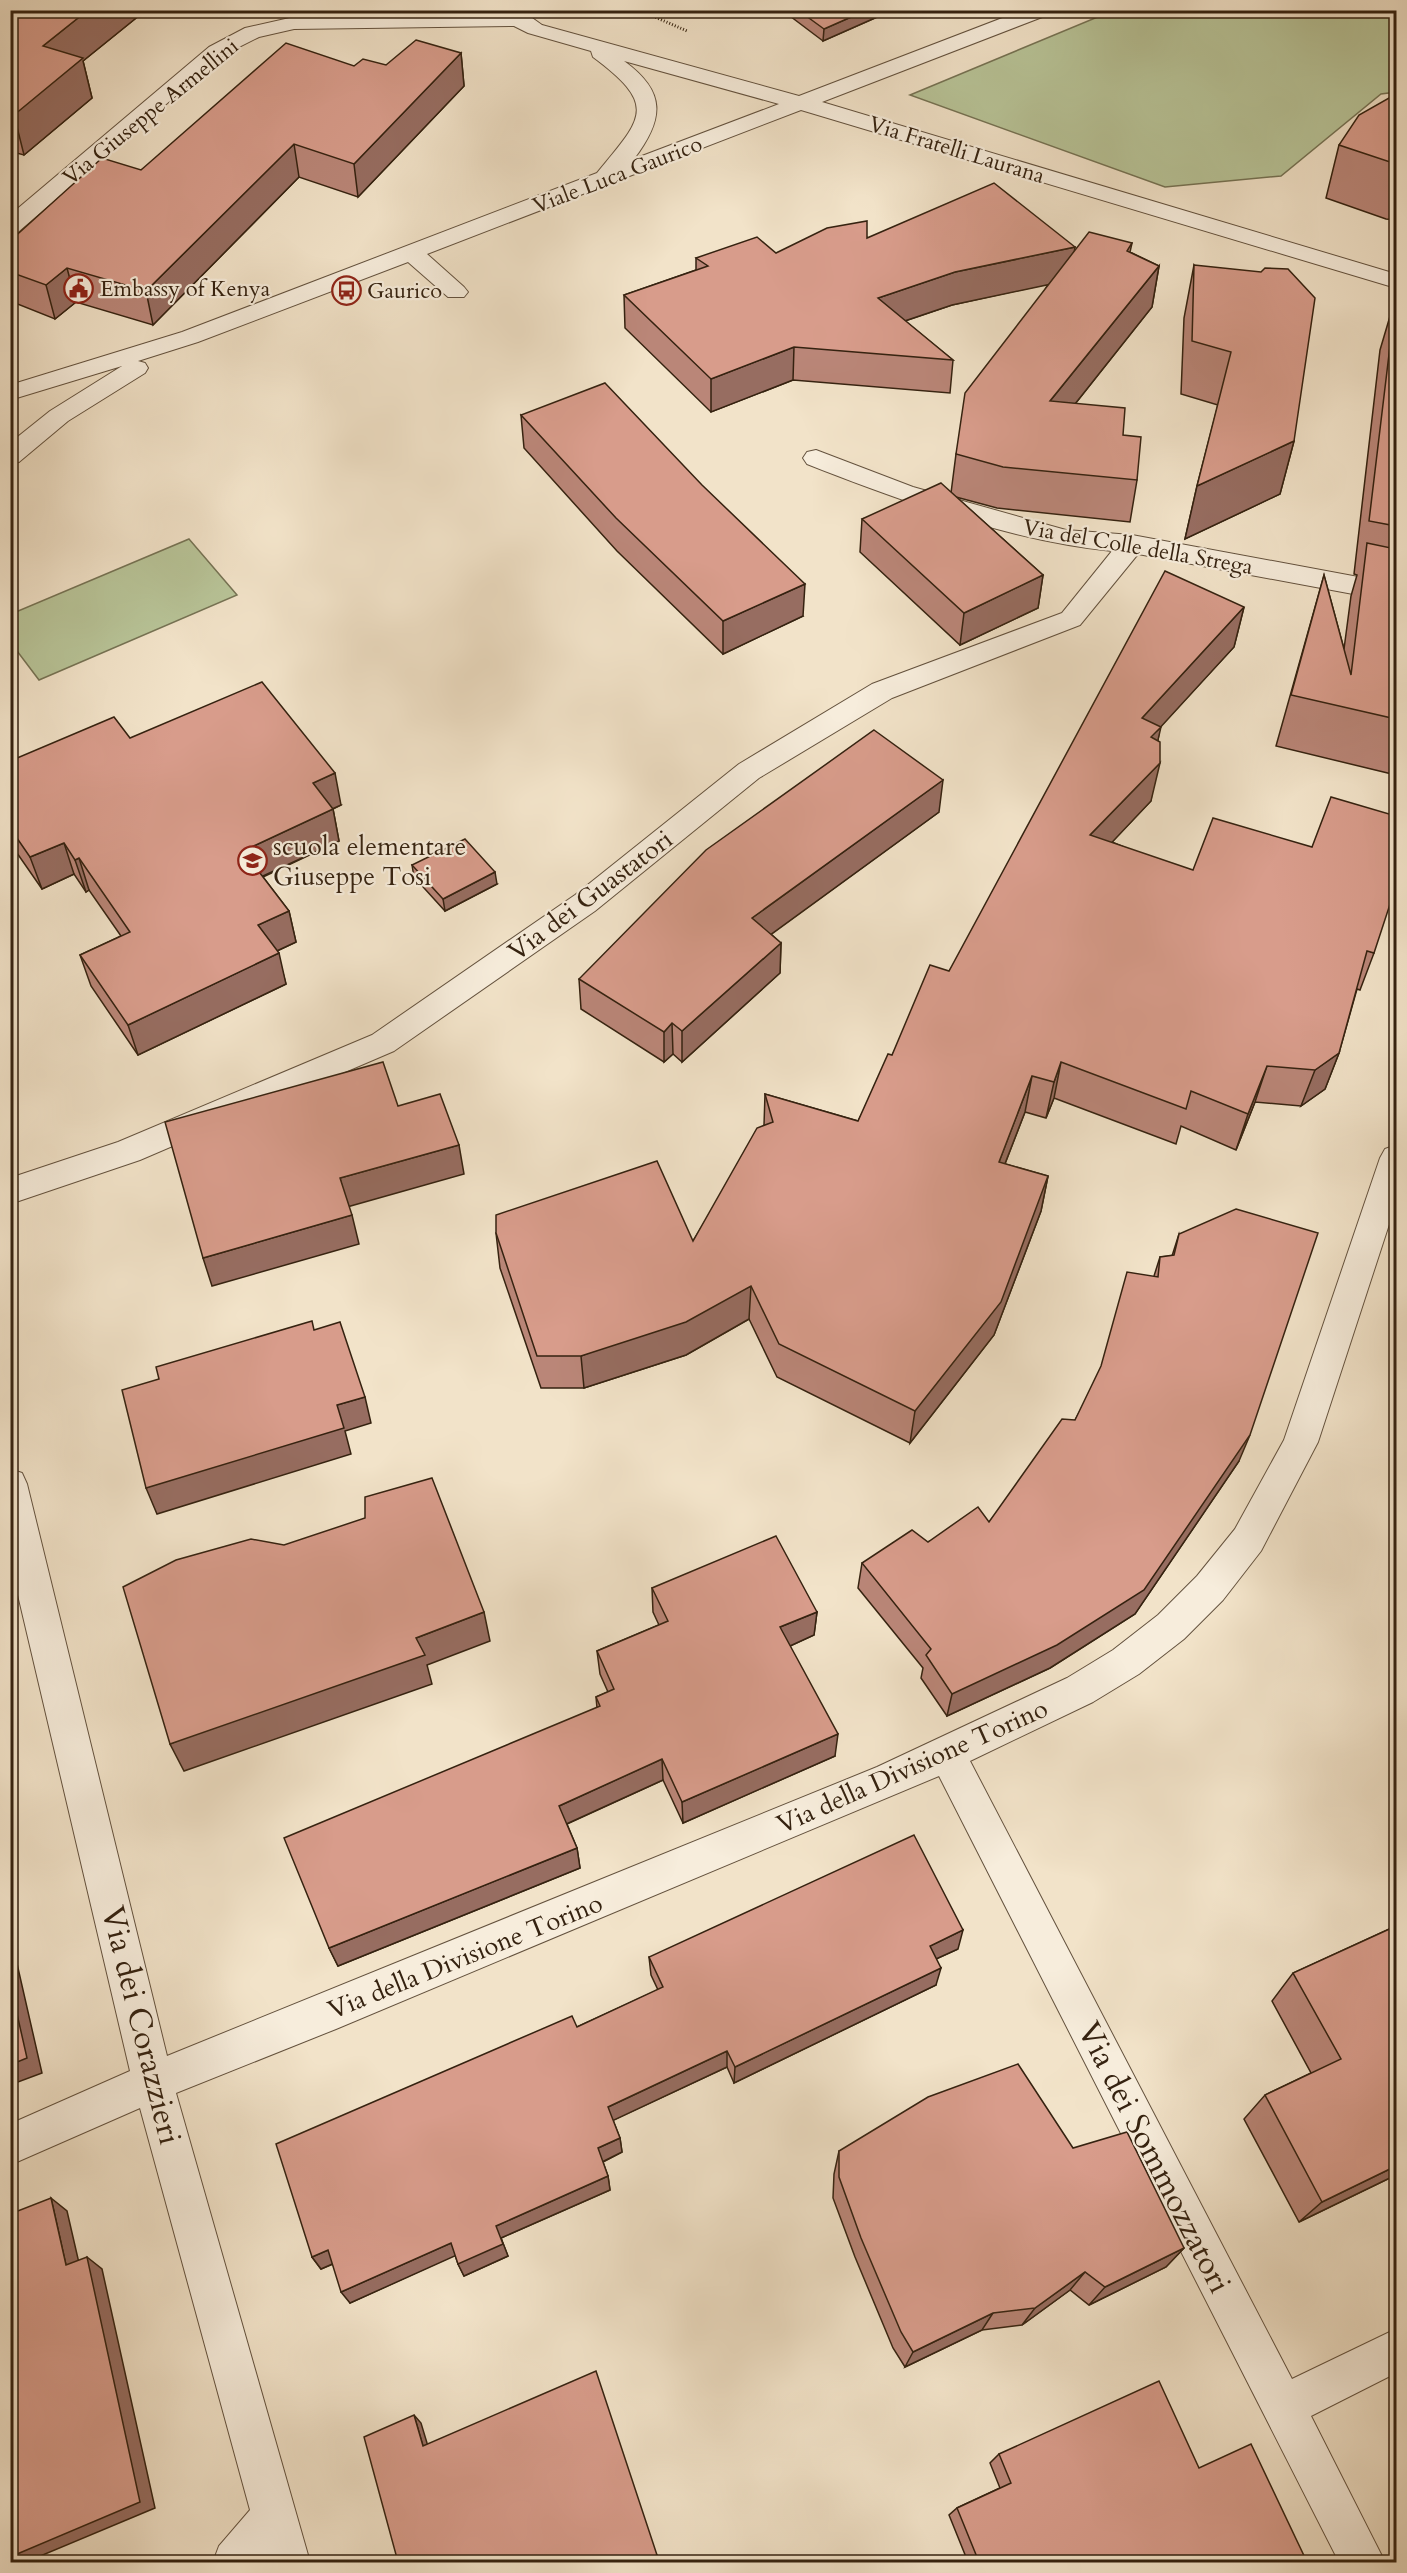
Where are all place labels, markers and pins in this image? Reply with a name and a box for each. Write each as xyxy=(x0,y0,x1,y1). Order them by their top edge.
public building icon: Embassy of Kenya xyxy=(63,272,95,304)
place label: Embassy of Kenya xyxy=(100,274,271,304)
bus stop icon: Gaurico xyxy=(330,274,362,306)
place label: Gaurico xyxy=(367,276,442,306)
place label: scuola elementare Giuseppe Tosi xyxy=(273,829,466,894)
school or university icon: scuola elementare Giuseppe Tosi xyxy=(236,845,268,877)

